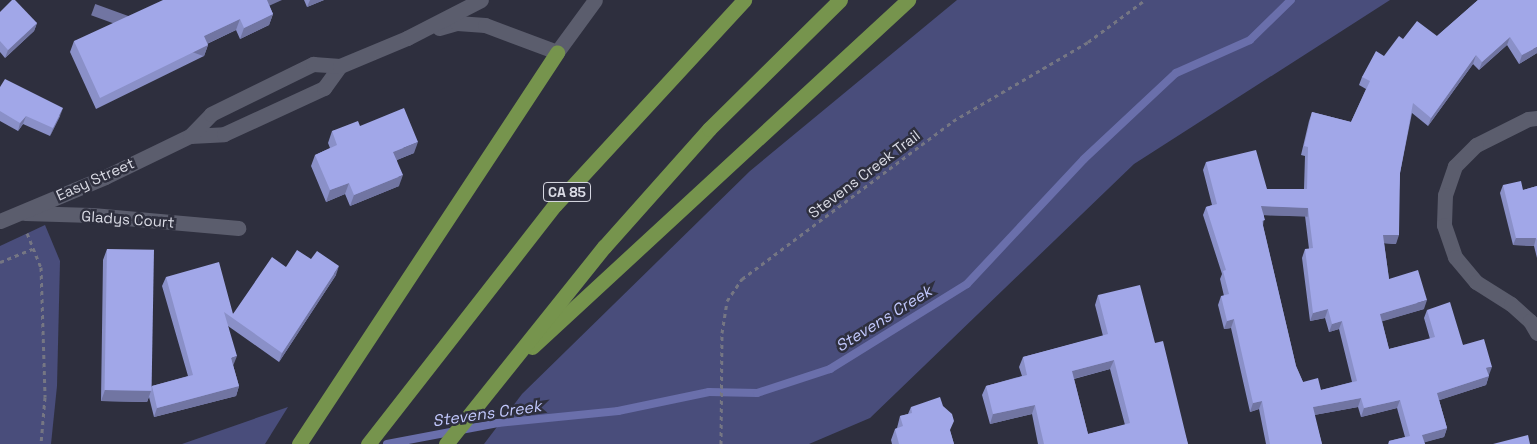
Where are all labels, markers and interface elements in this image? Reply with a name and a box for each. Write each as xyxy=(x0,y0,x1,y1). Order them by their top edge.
street label: Stevens Creek Trail xyxy=(804,126,924,222)
street label: Easy Street xyxy=(53,154,137,204)
road number: CA 85 xyxy=(542,180,592,203)
street label: Gladys Court xyxy=(81,207,175,231)
water label: Stevens Creek xyxy=(832,282,936,356)
water label: Stevens Creek xyxy=(431,397,543,431)

